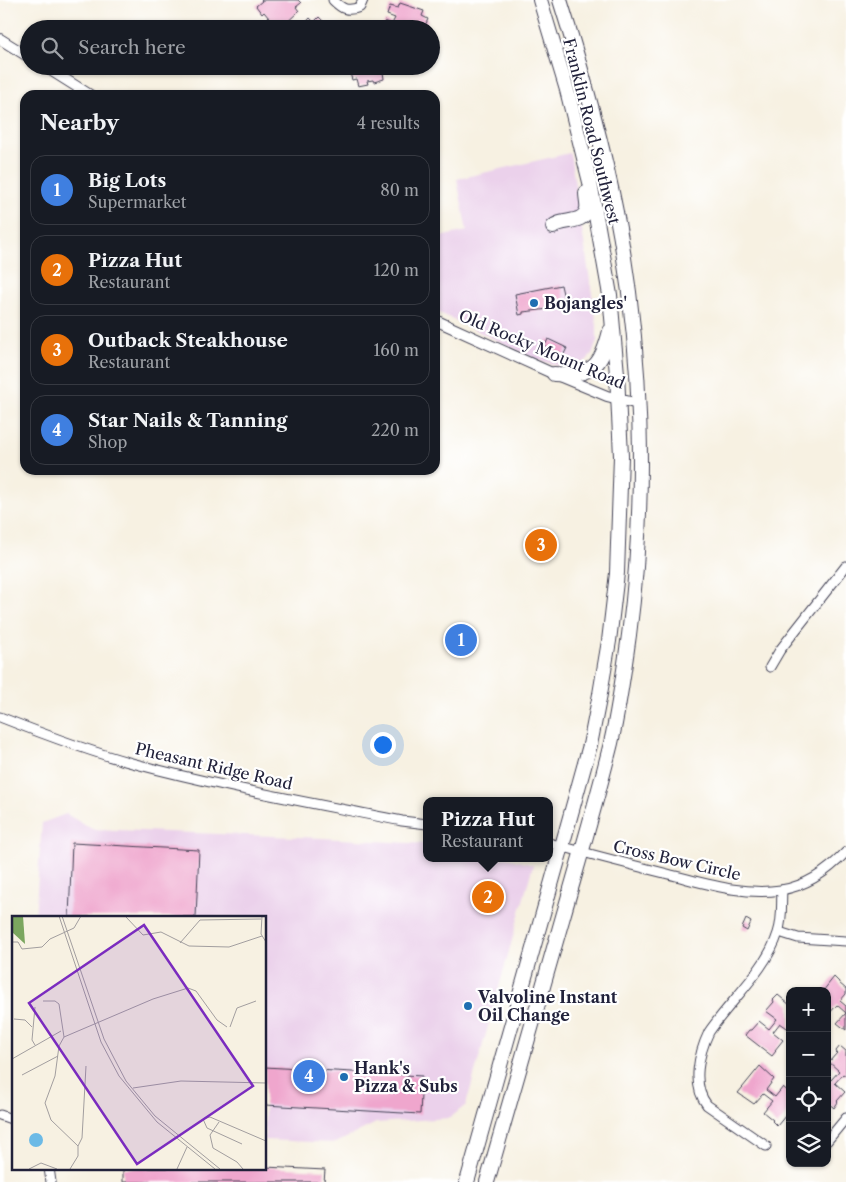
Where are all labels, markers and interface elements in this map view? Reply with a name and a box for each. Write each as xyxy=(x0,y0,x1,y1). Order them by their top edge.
search box xyxy=(20,20,440,75)
icon: search xyxy=(38,34,66,62)
text: Search here xyxy=(78,36,186,59)
street label: Franklin Road Southwest xyxy=(559,36,625,227)
text: Nearby xyxy=(40,110,119,135)
text: 4 results xyxy=(357,113,420,133)
text: Big Lots xyxy=(88,169,166,192)
text: 1 xyxy=(53,180,61,200)
text: 80 m xyxy=(380,180,419,200)
text: Supermarket xyxy=(88,192,186,212)
text: Pizza Hut xyxy=(88,249,182,272)
text: 2 xyxy=(52,260,62,280)
text: 120 m xyxy=(374,260,419,280)
text: Restaurant xyxy=(88,272,170,292)
place label: Bojangles' xyxy=(544,293,627,313)
marker: Bojangles' xyxy=(528,297,540,309)
street label: Old Rocky Mount Road xyxy=(456,305,628,393)
text: Outback Steakhouse xyxy=(88,329,288,352)
text: 3 xyxy=(52,340,62,360)
text: 160 m xyxy=(374,340,419,360)
text: Restaurant xyxy=(88,352,170,372)
text: Star Nails & Tanning xyxy=(88,409,287,432)
text: 4 xyxy=(52,420,62,440)
text: 220 m xyxy=(371,420,419,440)
text: Shop xyxy=(88,432,127,452)
pin: 3 xyxy=(525,526,557,564)
pin: 1 xyxy=(445,621,477,659)
your location xyxy=(370,732,396,758)
street label: Pheasant Ridge Road xyxy=(133,738,295,794)
popup xyxy=(423,797,553,862)
text: Pizza Hut xyxy=(441,808,535,831)
text: Restaurant xyxy=(441,831,523,851)
street label: Cross Bow Circle xyxy=(611,836,743,884)
pin: 2 xyxy=(472,878,504,916)
inset map xyxy=(12,916,266,1170)
place label: Valvoline Instant Oil Change xyxy=(477,987,618,1025)
map controls xyxy=(786,987,831,1167)
button: + xyxy=(786,987,831,1032)
marker: Valvoline Instant Oil Change xyxy=(462,1000,474,1012)
button: − xyxy=(786,1032,831,1077)
pin: 4 xyxy=(293,1057,325,1095)
place label: Hank's Pizza & Subs xyxy=(354,1058,458,1096)
marker: Hank's Pizza & Subs xyxy=(338,1071,350,1083)
button: locate xyxy=(786,1077,831,1122)
button: layers xyxy=(786,1122,831,1167)

